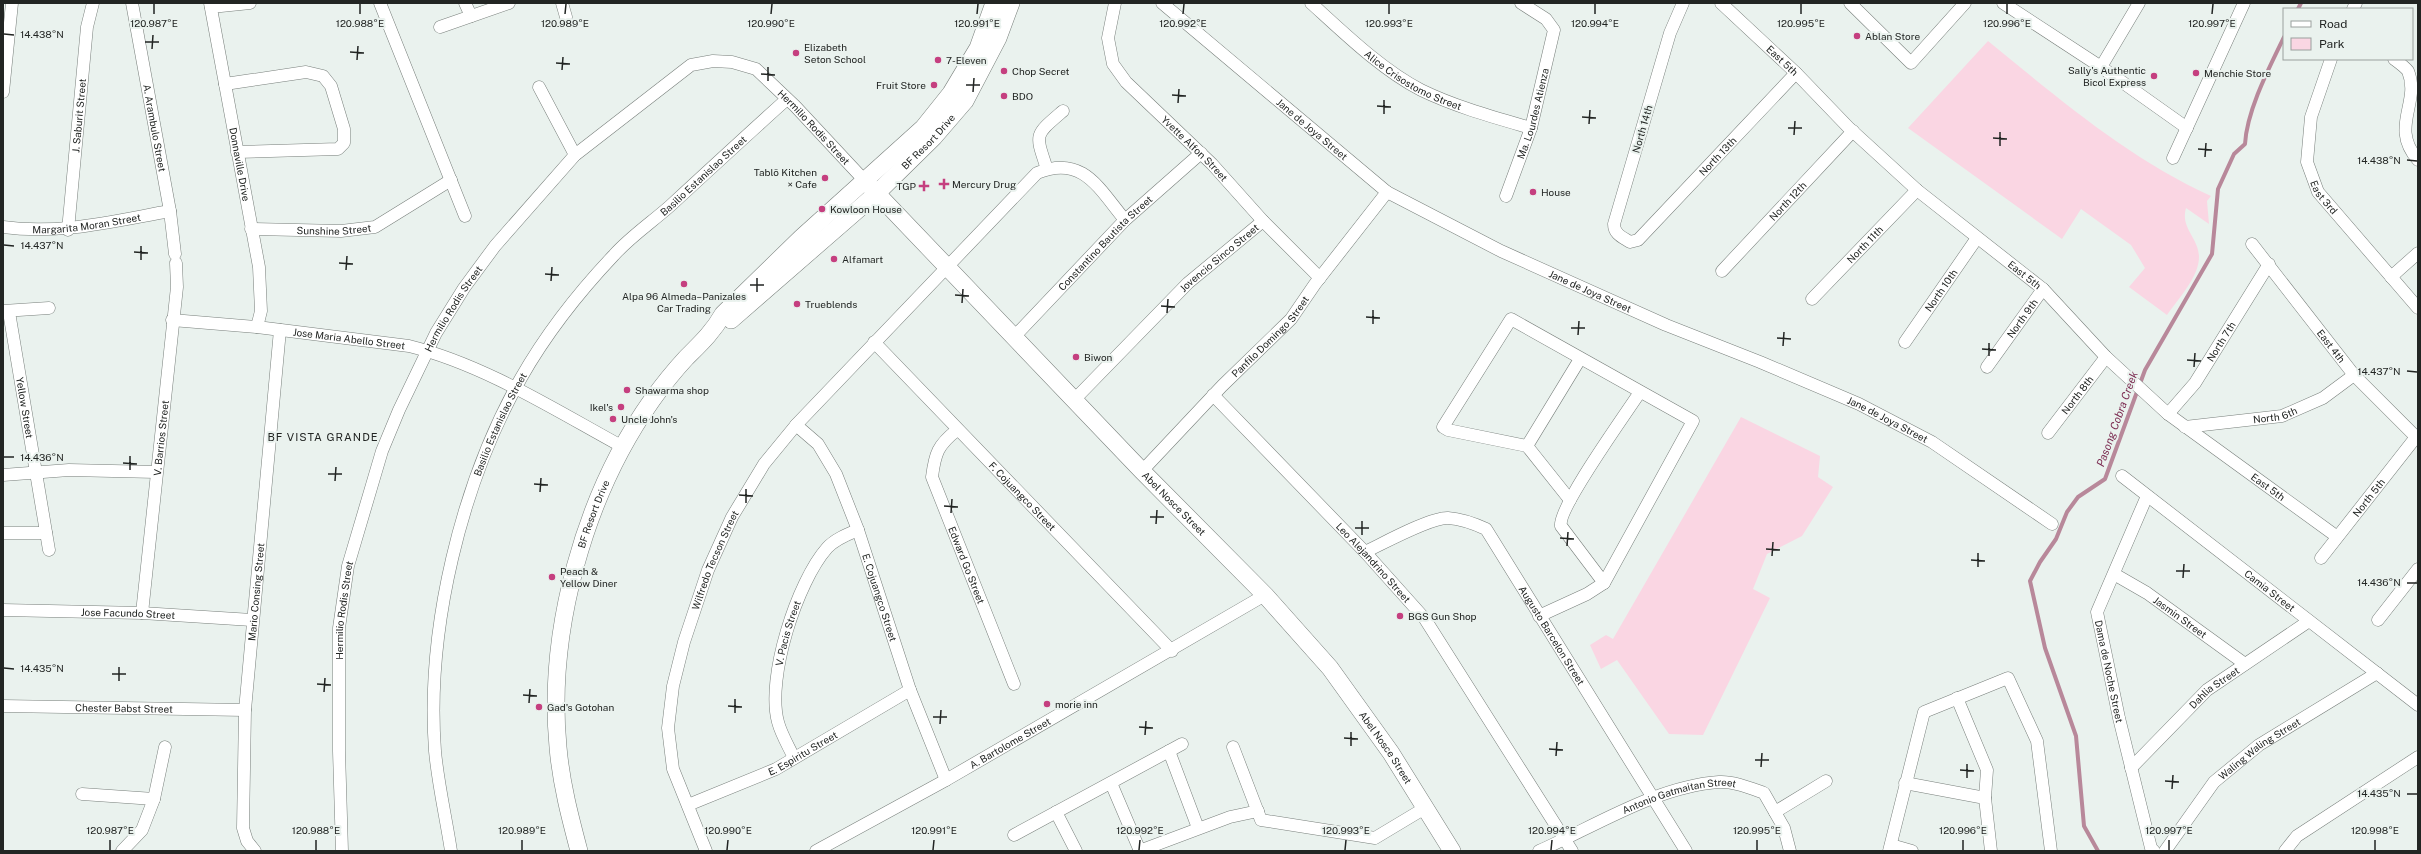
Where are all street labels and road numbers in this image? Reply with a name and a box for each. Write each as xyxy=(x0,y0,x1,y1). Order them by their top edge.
street label: East 5th xyxy=(1764,43,1801,78)
street label: Alice Crisostomo Street xyxy=(1362,48,1463,112)
street label: Ma. Lourdes Atienza xyxy=(1514,67,1551,160)
street label: J. Saburit Street xyxy=(69,78,88,153)
street label: A. Arambulo Street xyxy=(141,83,169,173)
street label: Hermilio Rodis Street xyxy=(775,87,853,167)
street label: Jane de Joya Street xyxy=(1274,96,1350,162)
street label: North 14th xyxy=(1629,104,1655,154)
street label: BF Resort Drive xyxy=(899,111,957,172)
street label: Yvette Alfon Street xyxy=(1159,113,1230,184)
street label: Donnaville Drive xyxy=(227,126,253,202)
street label: Basilio Estanislao Street xyxy=(657,133,749,218)
street label: North 13th xyxy=(1696,134,1739,178)
street label: North 12th xyxy=(1767,179,1809,223)
street label: East 3rd xyxy=(2308,179,2340,216)
street label: Constantino Bautista Street xyxy=(1055,193,1155,293)
street label: Margarita Moran Street xyxy=(32,211,142,235)
street label: Sunshine Street xyxy=(296,221,372,237)
street label: Jovencio Sinco Street xyxy=(1177,221,1261,294)
street label: North 11th xyxy=(1844,223,1885,265)
street label: East 5th xyxy=(2006,258,2044,292)
street label: Hermilio Rodis Street xyxy=(422,263,484,354)
street label: Jane de Joya Street xyxy=(1547,267,1633,315)
street label: North 10th xyxy=(1922,267,1960,314)
street label: Panfilo Domingo Street xyxy=(1229,293,1311,380)
street label: North 9th xyxy=(2004,296,2040,340)
street label: North 7th xyxy=(2204,319,2238,364)
street label: Jose Maria Abello Street xyxy=(292,326,406,351)
street label: East 4th xyxy=(2315,327,2348,365)
street label: Basilio Estanislao Street xyxy=(471,370,529,478)
street label: North 8th xyxy=(2059,373,2096,416)
street label: Yellow Street xyxy=(14,376,36,439)
street label: Jane de Joya Street xyxy=(1845,394,1930,445)
street label: V. Barrios Street xyxy=(151,400,171,476)
street label: North 6th xyxy=(2252,404,2299,425)
street label: F. Cojuangco Street xyxy=(987,459,1059,533)
street label: Abel Nosce Street xyxy=(1140,469,1208,538)
street label: East 5th xyxy=(2249,470,2288,503)
street label: North 5th xyxy=(2350,476,2387,519)
street label: BF Resort Drive xyxy=(575,478,612,550)
street label: Wilfredo Tecson Street xyxy=(689,508,741,611)
street label: Leo Alejandrino Street xyxy=(1334,520,1413,605)
street label: Edward Go Street xyxy=(946,525,988,606)
street label: Mario Consing Street xyxy=(245,542,266,641)
street label: E. Cojuangco Street xyxy=(860,552,900,643)
street label: Hermilio Rodis Street xyxy=(333,559,355,660)
street label: Camia Street xyxy=(2242,567,2298,614)
street label: Augusto Barcelon Street xyxy=(1517,583,1587,687)
street label: Jasmin Street xyxy=(2151,594,2209,640)
street label: V. Pacis Street xyxy=(773,599,803,667)
street label: Jose Facundo Street xyxy=(81,606,176,621)
street label: Dama de Noche Street xyxy=(2093,619,2126,724)
street label: Dahlia Street xyxy=(2186,664,2242,711)
street label: Chester Babst Street xyxy=(75,701,173,715)
street label: Abel Nosce Street xyxy=(1357,709,1415,786)
street label: A. Bartolome Street xyxy=(967,715,1053,771)
street label: Waling Waling Street xyxy=(2216,715,2303,782)
street label: E. Espiritu Street xyxy=(766,728,839,778)
street label: Antonio Gatmaitan Street xyxy=(1620,776,1737,816)

